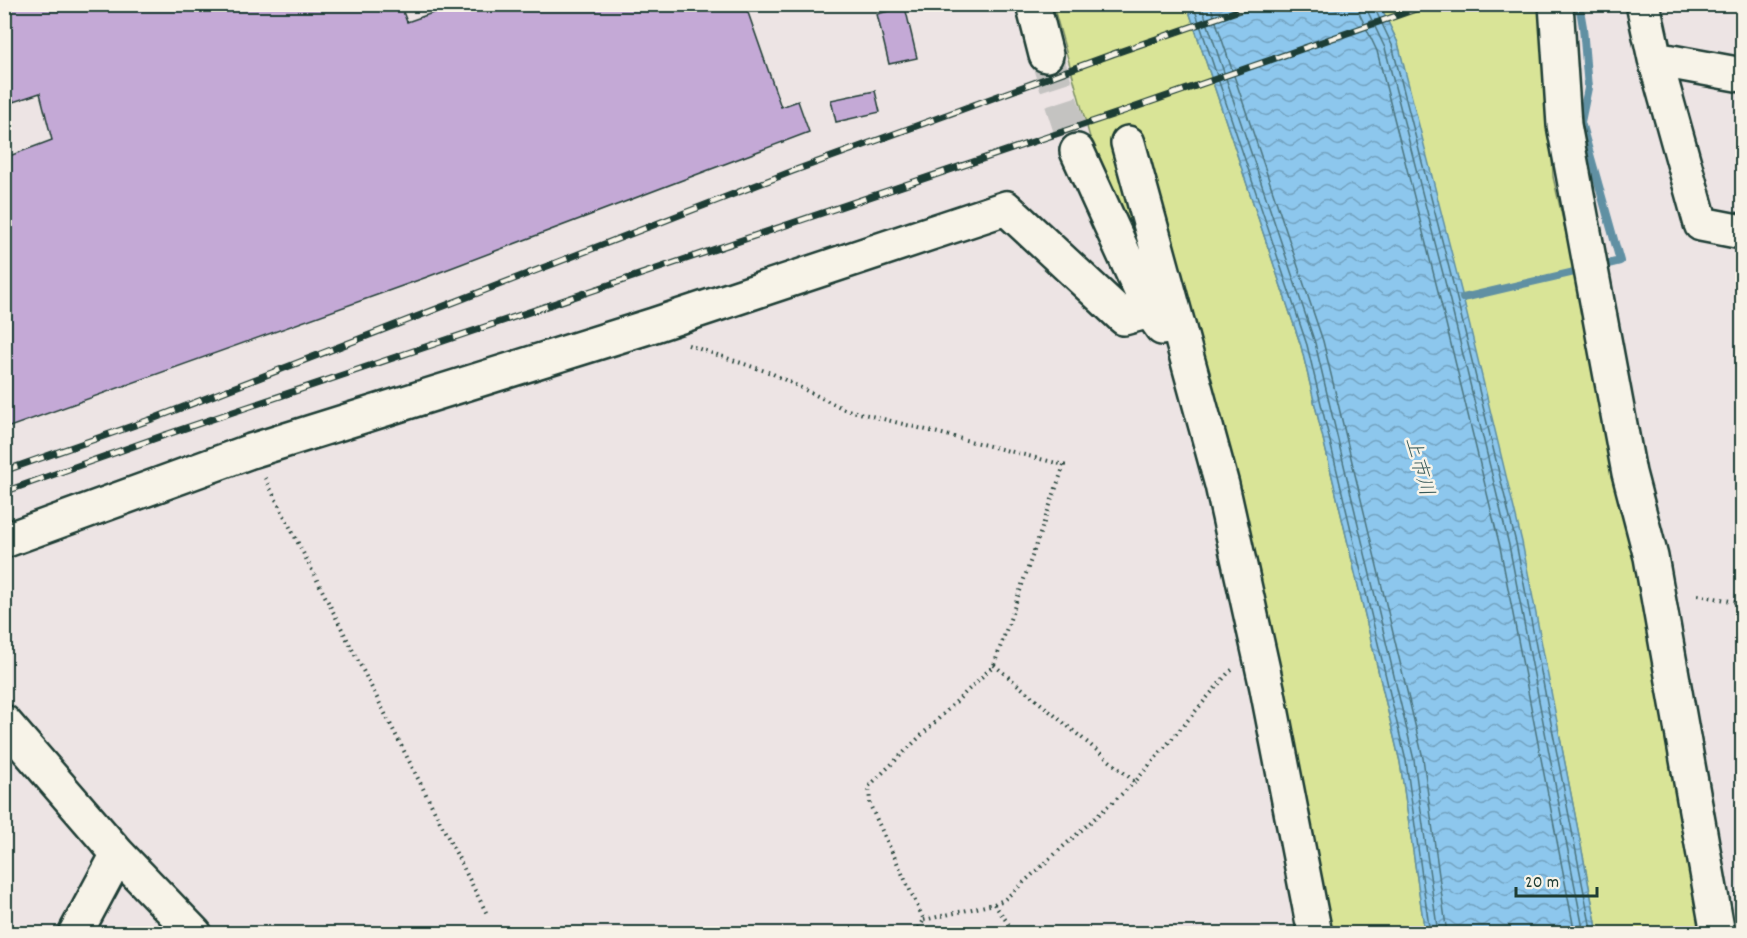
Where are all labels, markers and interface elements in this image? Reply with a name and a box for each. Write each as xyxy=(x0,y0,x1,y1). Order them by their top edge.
water label: 上市川 xyxy=(1397,434,1439,500)
scale bar xyxy=(1516,860,1597,898)
text: 20 m xyxy=(1525,871,1559,896)

